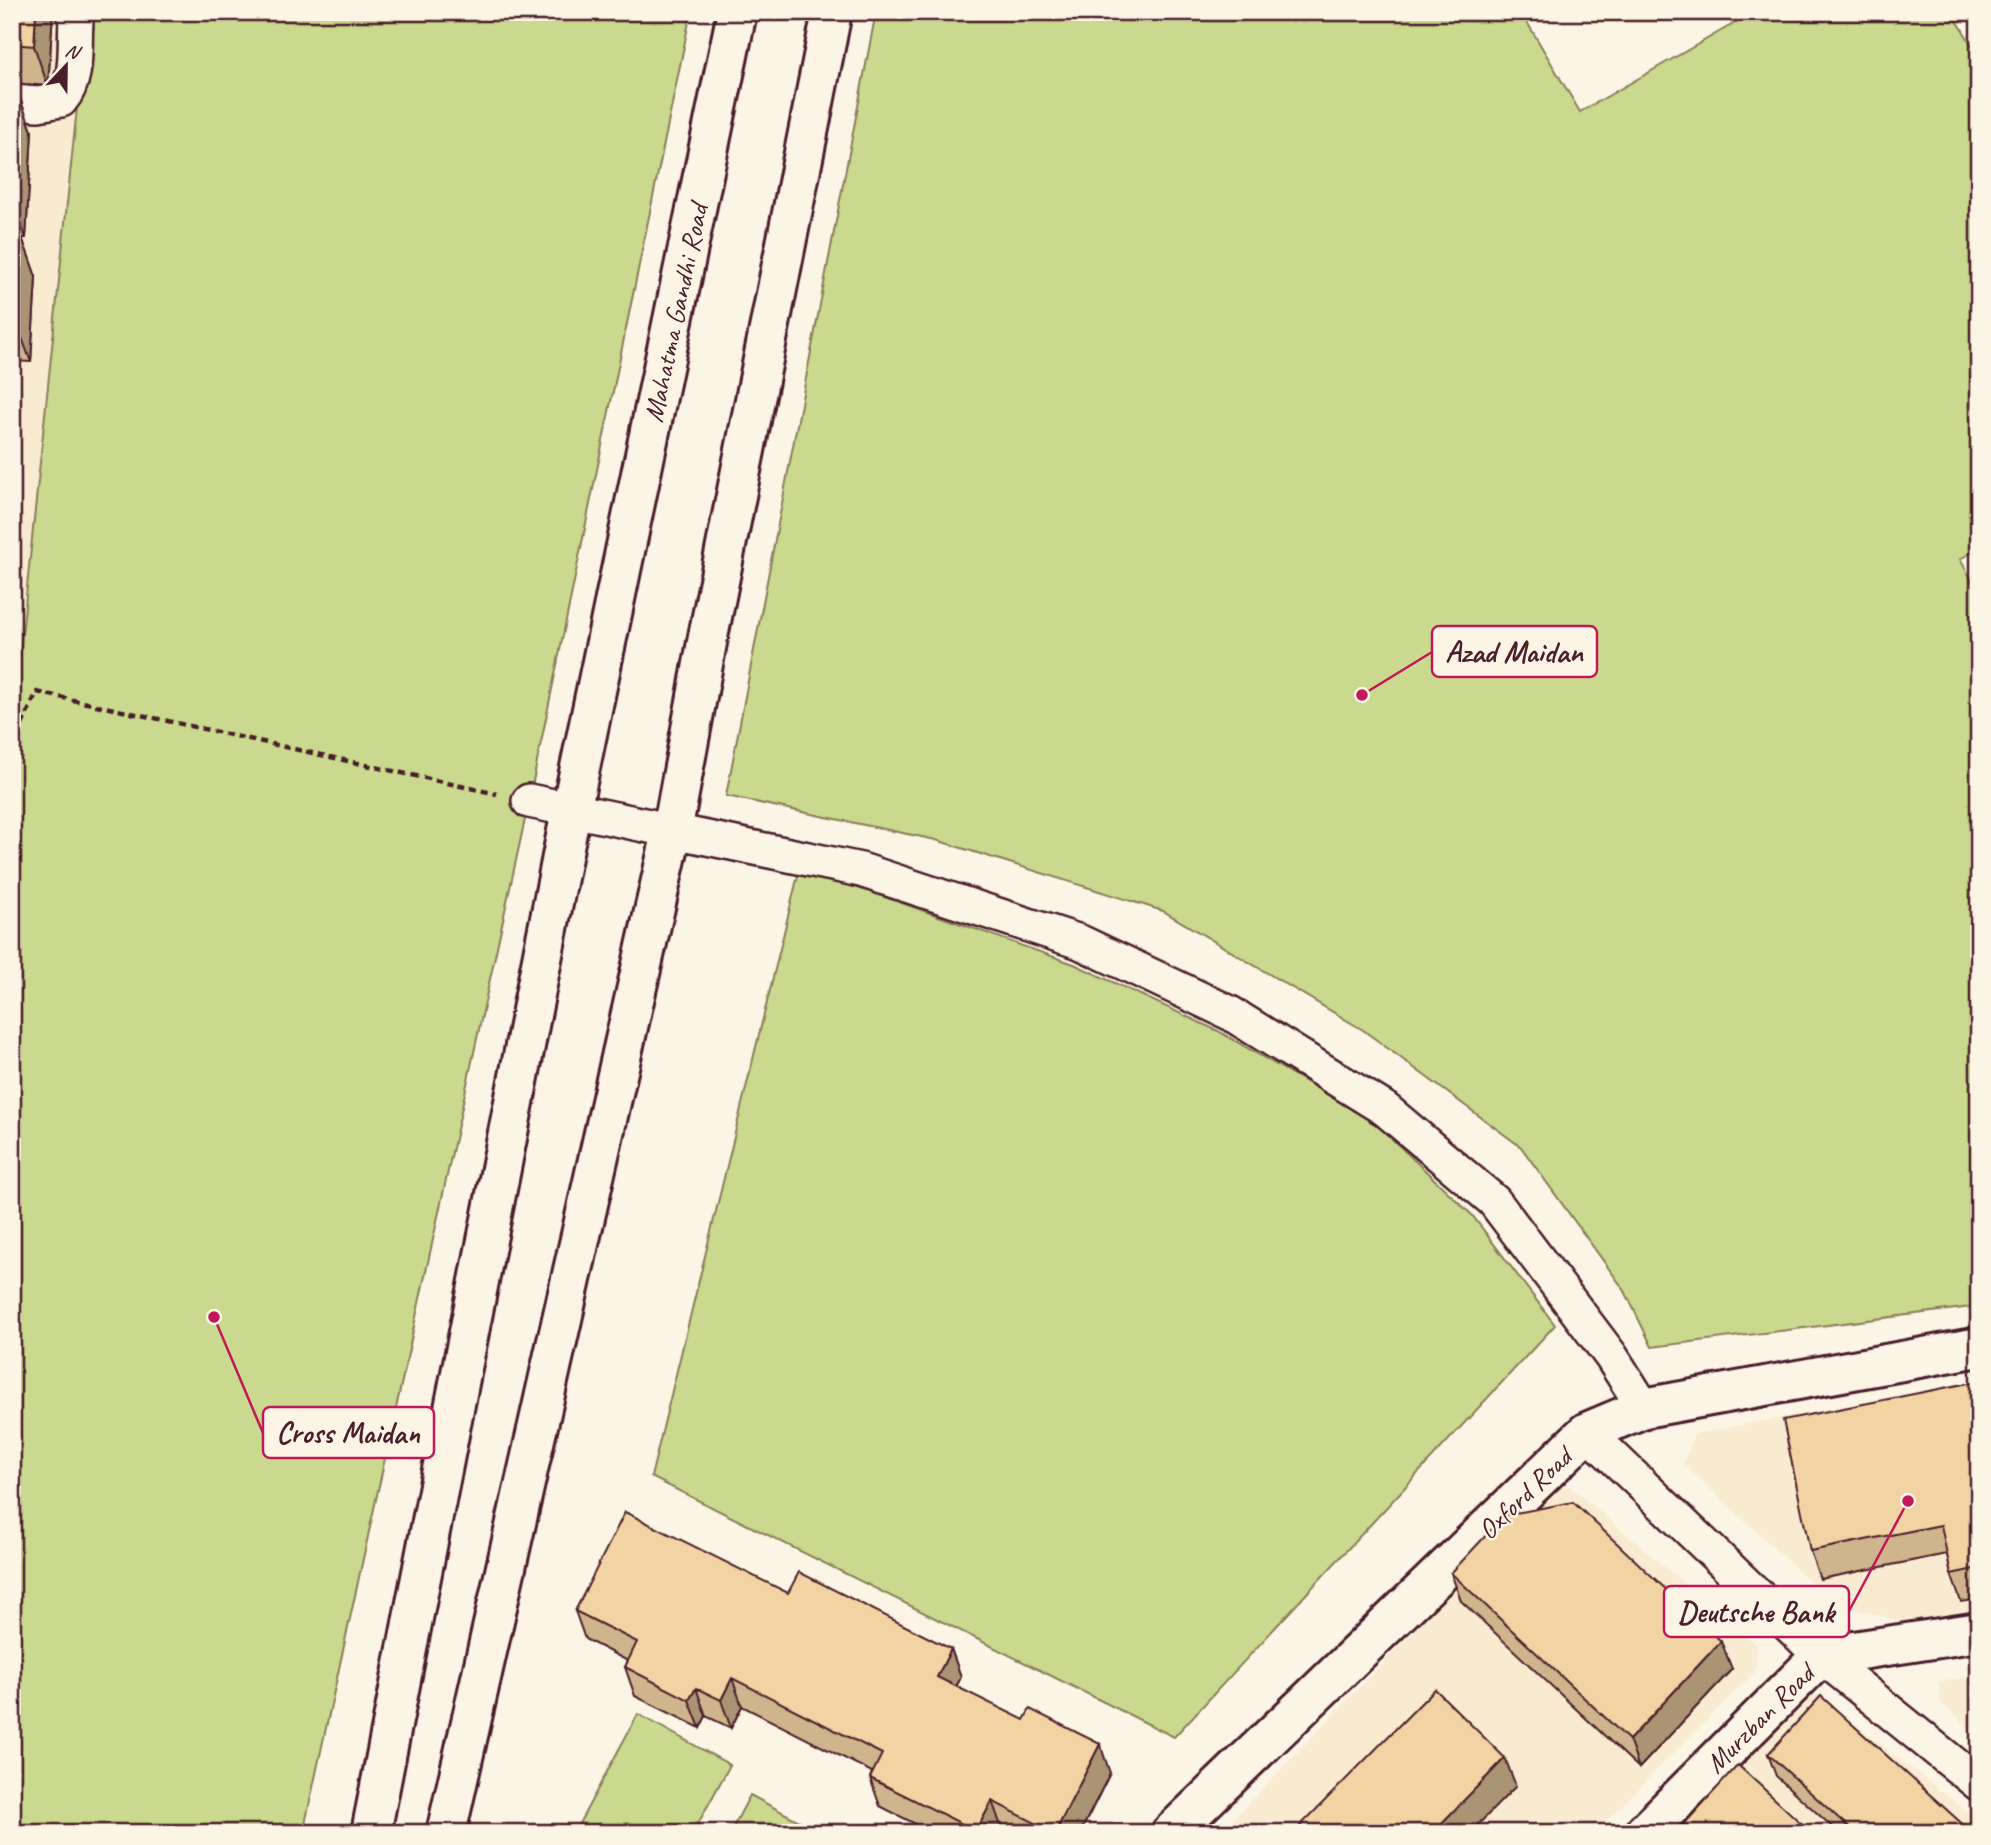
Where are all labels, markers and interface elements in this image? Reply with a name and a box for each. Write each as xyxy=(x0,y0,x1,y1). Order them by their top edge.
north arrow xyxy=(32,32,102,102)
text: N xyxy=(62,38,85,66)
street label: Mahatma Gandhi Road xyxy=(635,197,717,425)
callout: Azad Maidan xyxy=(1432,626,1597,677)
text: Azad Maidan xyxy=(1445,633,1584,671)
callout: Cross Maidan xyxy=(263,1407,434,1458)
text: Cross Maidan xyxy=(276,1414,421,1452)
street label: Oxford Road xyxy=(1470,1437,1582,1547)
callout: Deutsche Bank xyxy=(1664,1586,1849,1637)
text: Deutsche Bank xyxy=(1678,1593,1837,1631)
street label: Murzban Road xyxy=(1698,1654,1824,1780)

